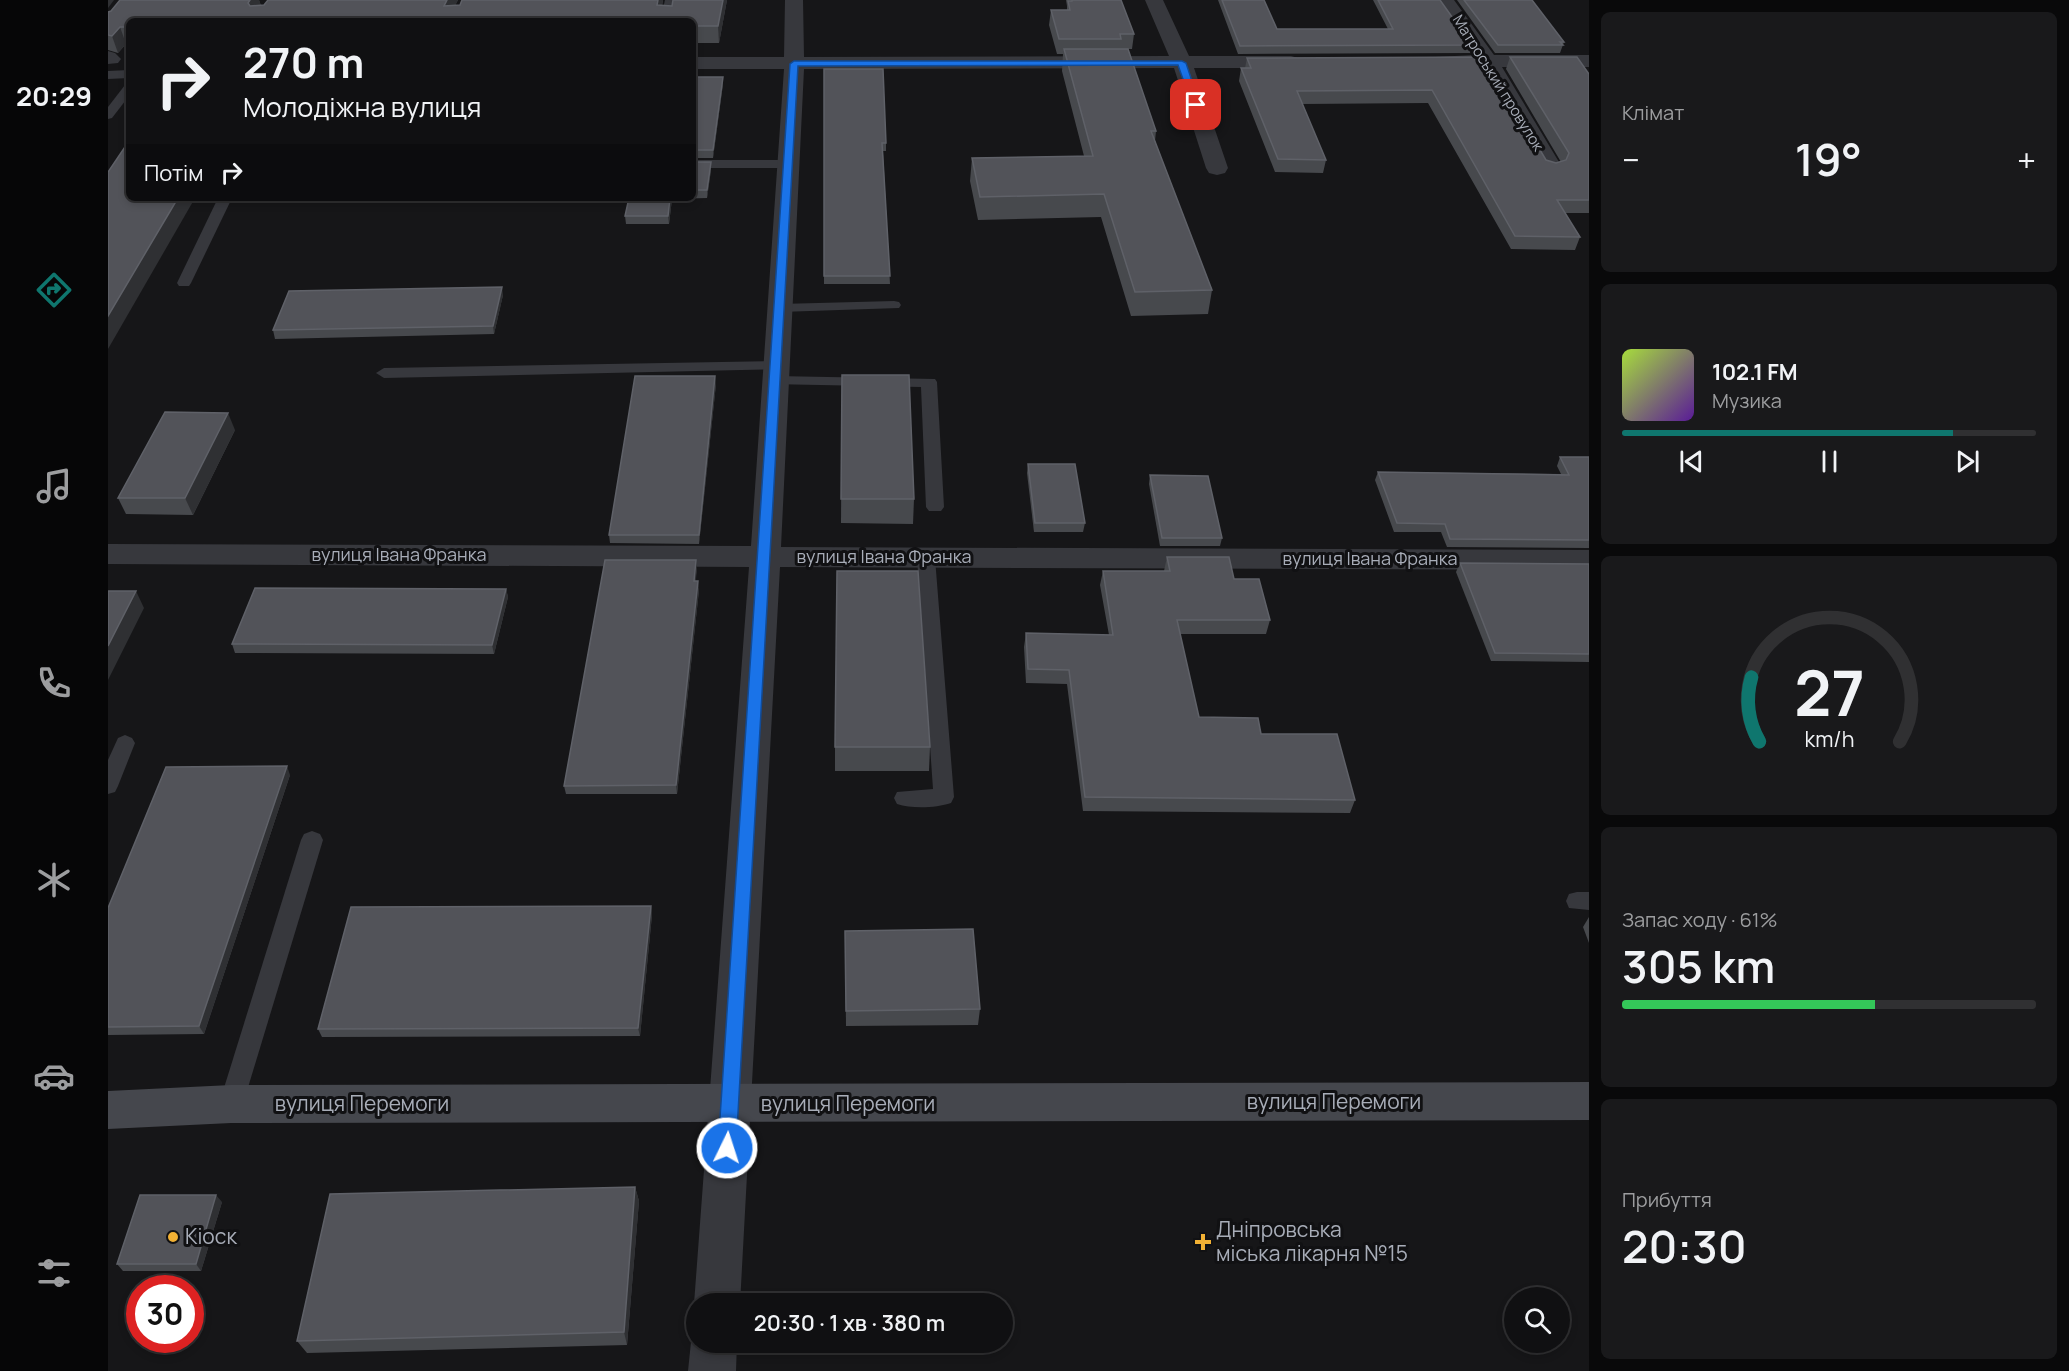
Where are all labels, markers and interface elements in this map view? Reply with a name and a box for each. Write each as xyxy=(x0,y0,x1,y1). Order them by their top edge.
street label: Матроський провулок xyxy=(1448,11,1549,155)
text: 270 m xyxy=(243,33,364,91)
icon: right xyxy=(144,42,222,120)
text: 20:29 xyxy=(16,77,92,114)
pin xyxy=(1170,79,1221,130)
text: Молодіжна вулиця xyxy=(243,88,482,125)
icon: arrive xyxy=(1179,88,1212,121)
text: Клімат xyxy=(1622,99,1684,126)
text: 19° xyxy=(1795,128,1862,190)
text: − xyxy=(1622,137,1640,182)
text: + xyxy=(2017,137,2036,182)
icon: right xyxy=(215,156,248,189)
text: Потім xyxy=(144,158,203,188)
icon: directions xyxy=(33,269,75,311)
text: 102.1 FM xyxy=(1712,357,1798,387)
text: Музика xyxy=(1712,387,1782,414)
icon: previous xyxy=(1675,445,1708,478)
icon: pause xyxy=(1813,445,1846,478)
icon: next xyxy=(1951,445,1984,478)
icon: music xyxy=(33,465,75,507)
street label: вулиця Івана Франка xyxy=(311,542,487,566)
street label: вулиця Івана Франка xyxy=(796,544,972,568)
street label: вулиця Івана Франка xyxy=(1282,546,1458,570)
text: 27 xyxy=(1794,650,1864,736)
icon: phone xyxy=(33,662,75,704)
text: km/h xyxy=(1804,725,1854,754)
icon: climate xyxy=(33,859,75,901)
text: Запас ходу · 61% xyxy=(1622,906,1778,933)
text: 305 km xyxy=(1622,935,1775,997)
icon: car xyxy=(33,1055,75,1097)
street label: вулиця Перемоги xyxy=(1247,1087,1421,1115)
street label: вулиця Перемоги xyxy=(275,1089,449,1117)
street label: вулиця Перемоги xyxy=(761,1089,935,1117)
position arrow xyxy=(695,1116,759,1180)
text: Прибуття xyxy=(1622,1186,1712,1213)
place label: Дніпровська міська лікарня №15 xyxy=(1216,1215,1408,1267)
text: 20:30 xyxy=(1622,1215,1747,1277)
place label: Кіоск xyxy=(185,1222,237,1250)
marker: Кіоск xyxy=(166,1230,180,1244)
marker: Дніпровська міська лікарня №15 xyxy=(1194,1233,1212,1251)
icon: filters xyxy=(33,1252,75,1294)
speed limit sign: 30 xyxy=(126,1275,204,1353)
map controls xyxy=(1504,1287,1570,1353)
button: search xyxy=(1504,1287,1570,1353)
text: 20:30 · 1 хв · 380 m xyxy=(754,1308,945,1338)

